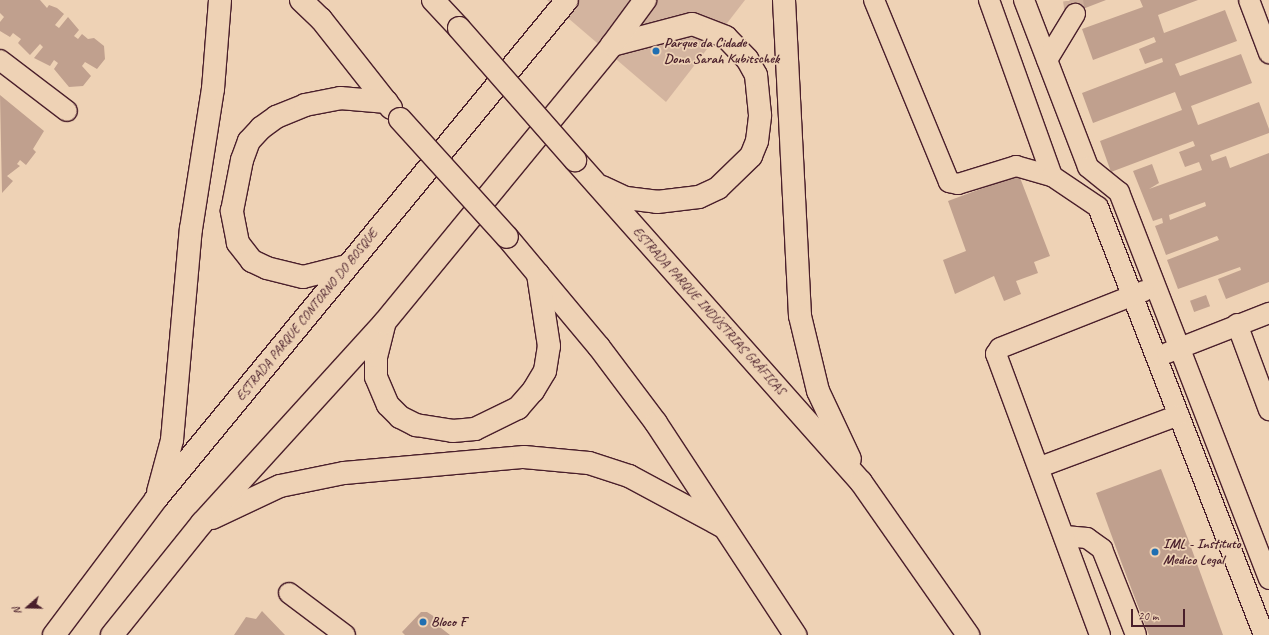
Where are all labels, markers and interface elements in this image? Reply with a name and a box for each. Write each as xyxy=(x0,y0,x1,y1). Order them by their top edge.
place label: Parque da Cidade Dona Sarah Kubitschek xyxy=(664,35,778,68)
marker: Parque da Cidade Dona Sarah Kubitschek xyxy=(651,46,661,56)
street label: ESTRADA PARQUE INDÚSTRIAS GRÁFICAS xyxy=(629,223,789,399)
street label: ESTRADA PARQUE CONTORNO DO BOSQUE xyxy=(232,225,382,405)
place label: IML - Instituto Medico Legal xyxy=(1163,536,1240,568)
marker: IML - Instituto Medico Legal xyxy=(1150,547,1160,557)
north arrow xyxy=(8,587,48,627)
scale bar xyxy=(1133,601,1187,627)
text: N xyxy=(9,606,24,617)
text: 20 m xyxy=(1138,608,1158,624)
place label: Bloco F xyxy=(431,614,466,630)
marker: Bloco F xyxy=(418,617,428,627)

